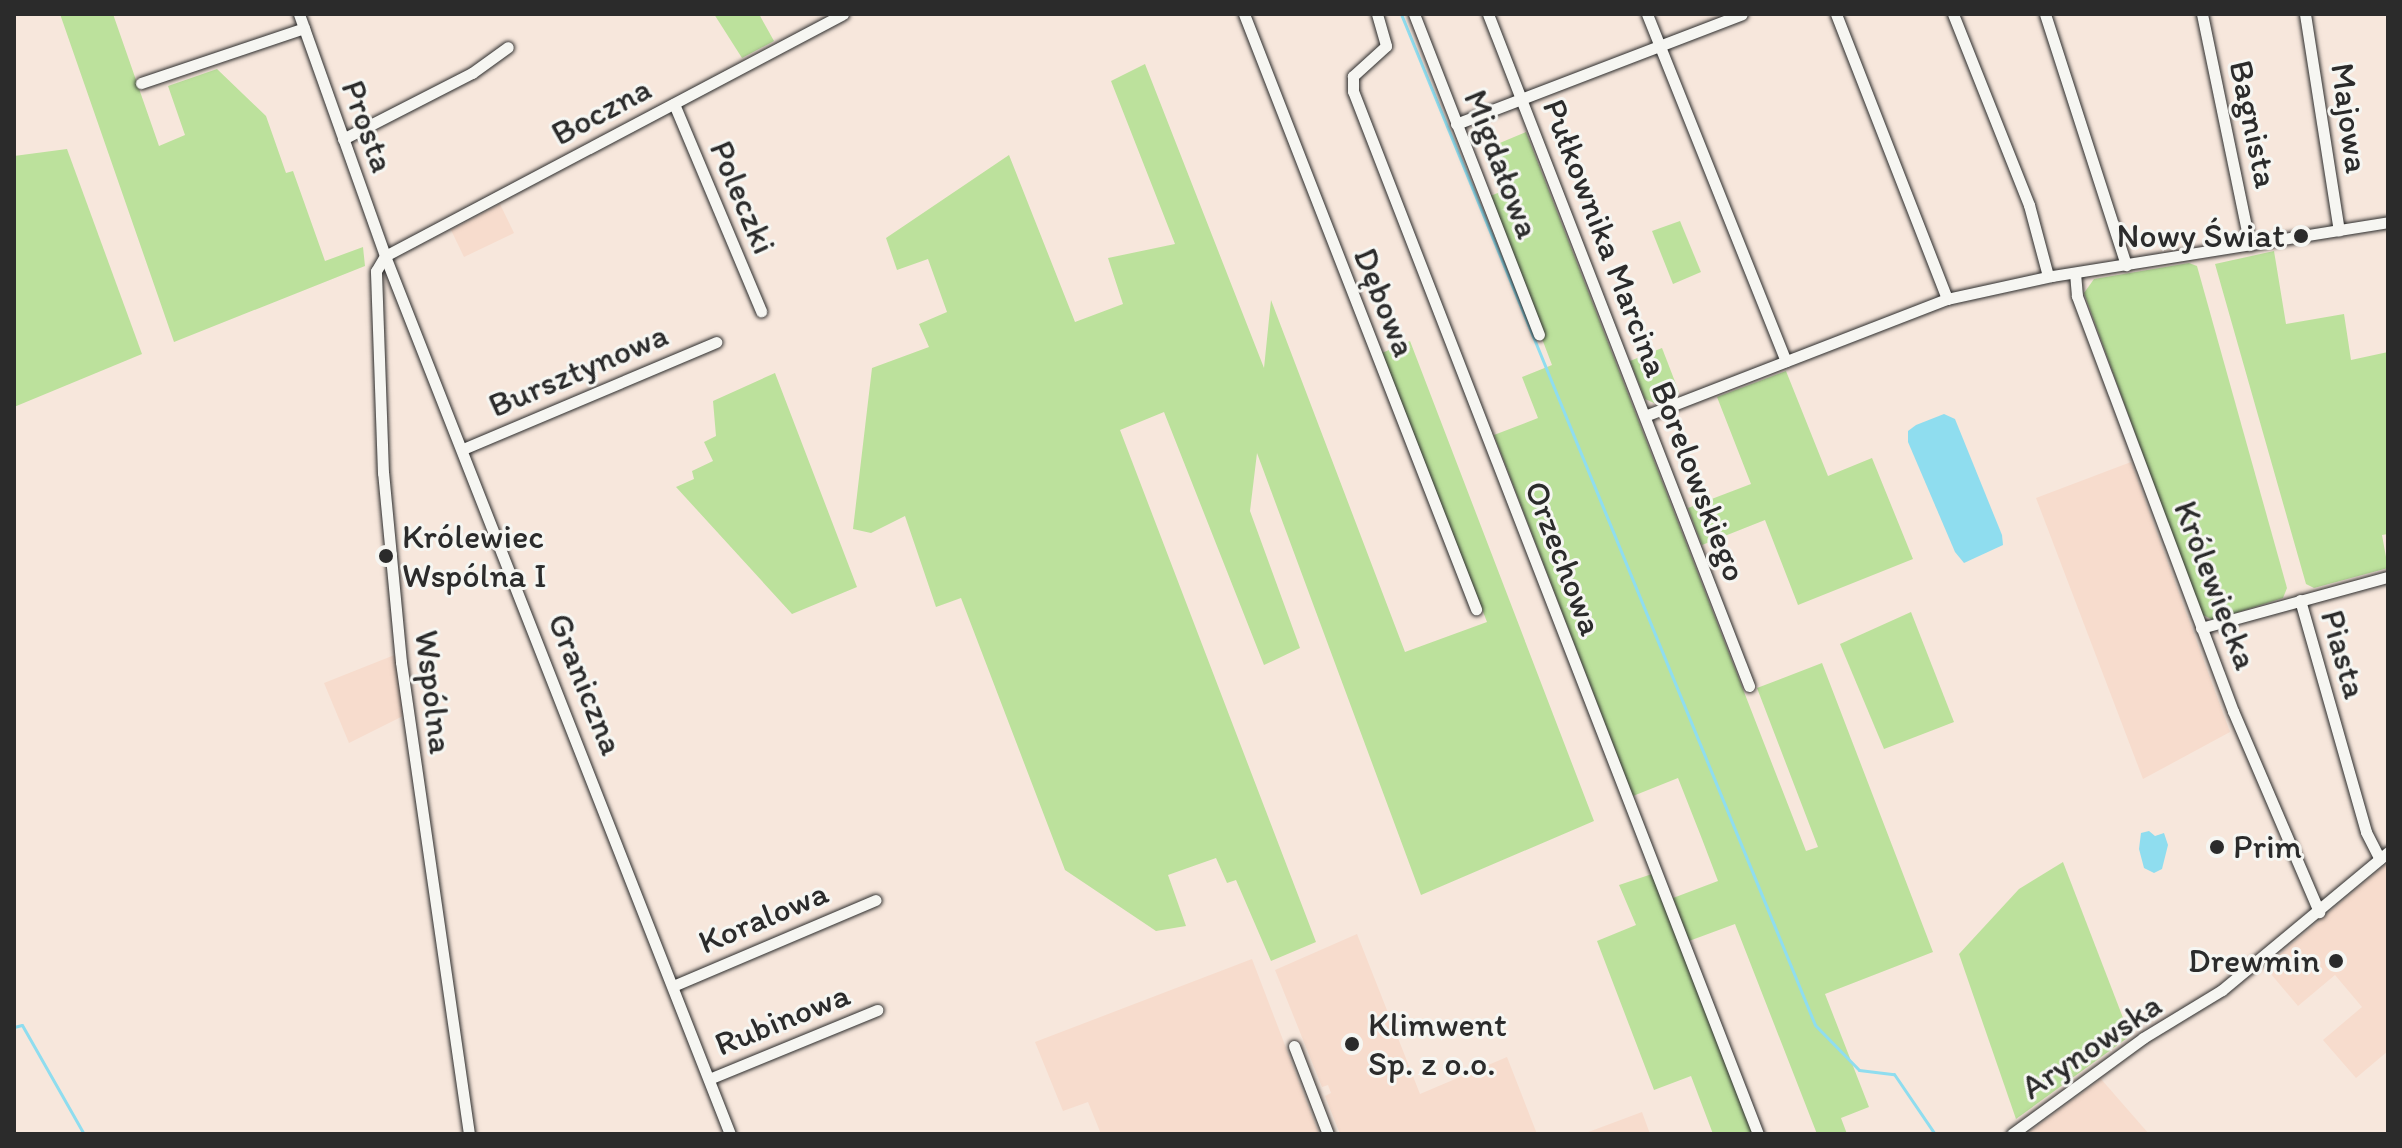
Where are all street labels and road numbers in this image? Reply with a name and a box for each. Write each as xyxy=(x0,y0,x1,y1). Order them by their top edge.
street label: Bagnista xyxy=(2221,56,2287,192)
street label: Majowa xyxy=(2322,60,2378,176)
street label: Boczna xyxy=(544,68,658,154)
street label: Prosta xyxy=(333,74,403,178)
street label: Migdałowa xyxy=(1455,84,1549,244)
street label: Pułkownika Marcina Borelowskiego xyxy=(1534,92,1756,588)
street label: Poleczki xyxy=(701,134,785,260)
street label: Dębowa xyxy=(1345,242,1425,362)
street label: Bursztynowa xyxy=(482,314,674,426)
street label: Orzechowa xyxy=(1516,475,1612,641)
street label: Królewiecka xyxy=(2165,495,2267,675)
street label: Piasta xyxy=(2312,605,2376,703)
street label: Graniczna xyxy=(539,607,633,761)
street label: Wspólna xyxy=(406,628,462,756)
street label: Koralowa xyxy=(692,871,834,963)
street label: Rubinowa xyxy=(709,973,855,1065)
street label: Arynowska xyxy=(2013,984,2169,1108)

